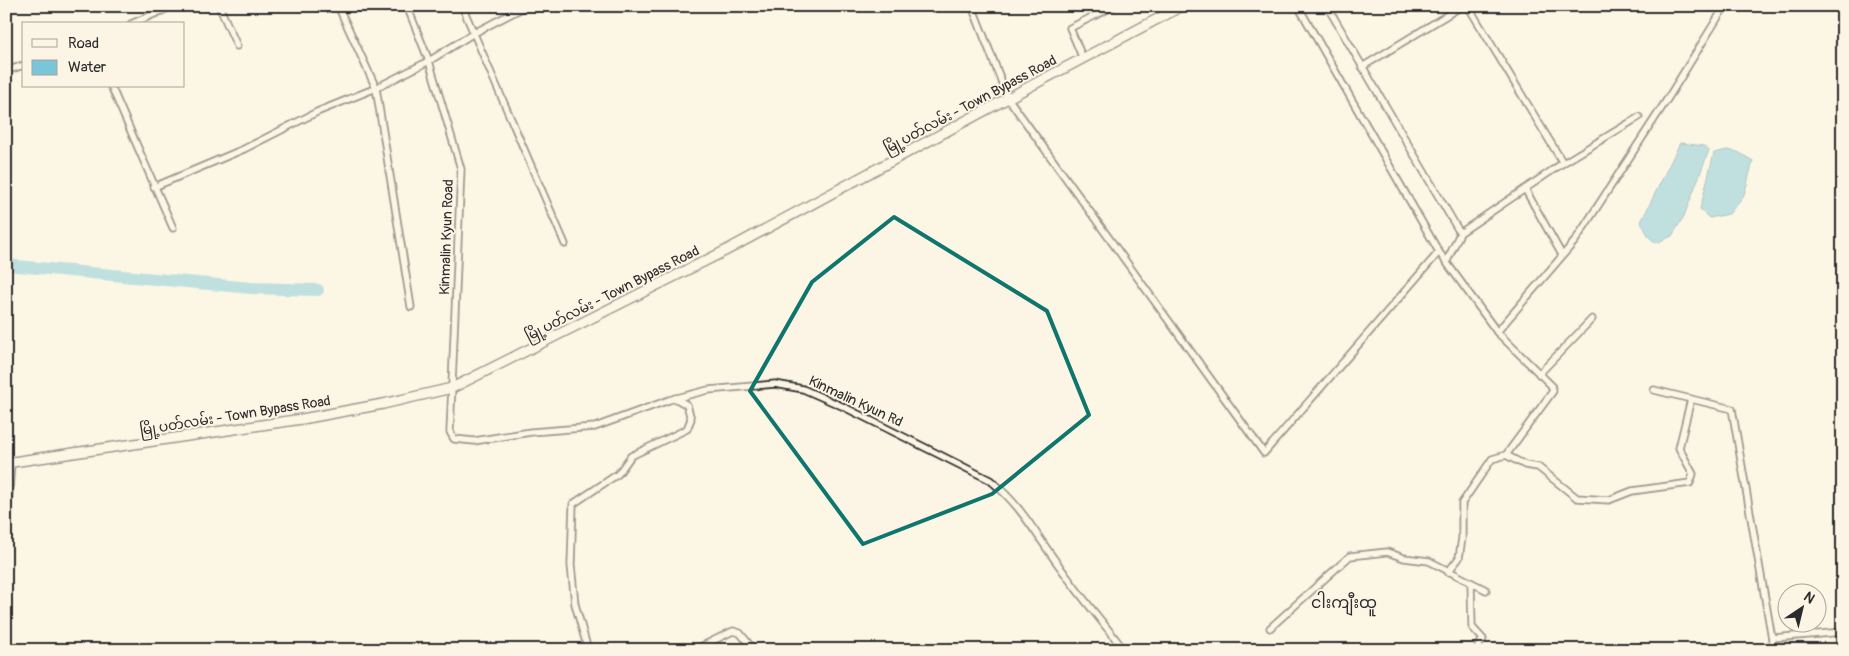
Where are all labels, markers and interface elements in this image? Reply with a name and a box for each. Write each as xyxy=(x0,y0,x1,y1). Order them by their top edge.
legend xyxy=(22,22,185,88)
text: Road xyxy=(68,34,99,53)
street label: မြို့ပတ်လမ်း - Town Bypass Road xyxy=(880,50,1061,160)
text: Water xyxy=(68,58,107,77)
street label: Kinmalin Kyun Road xyxy=(436,179,457,295)
street label: မြို့ပတ်လမ်း - Town Bypass Road xyxy=(521,240,704,348)
street label: Kinmalin Kyun Rd xyxy=(806,372,906,431)
street label: မြို့ပတ်လမ်း - Town Bypass Road xyxy=(138,390,332,442)
north arrow xyxy=(1776,584,1826,634)
text: N xyxy=(1800,588,1818,607)
district label: ငါးကျီးထူ xyxy=(1311,591,1377,617)

